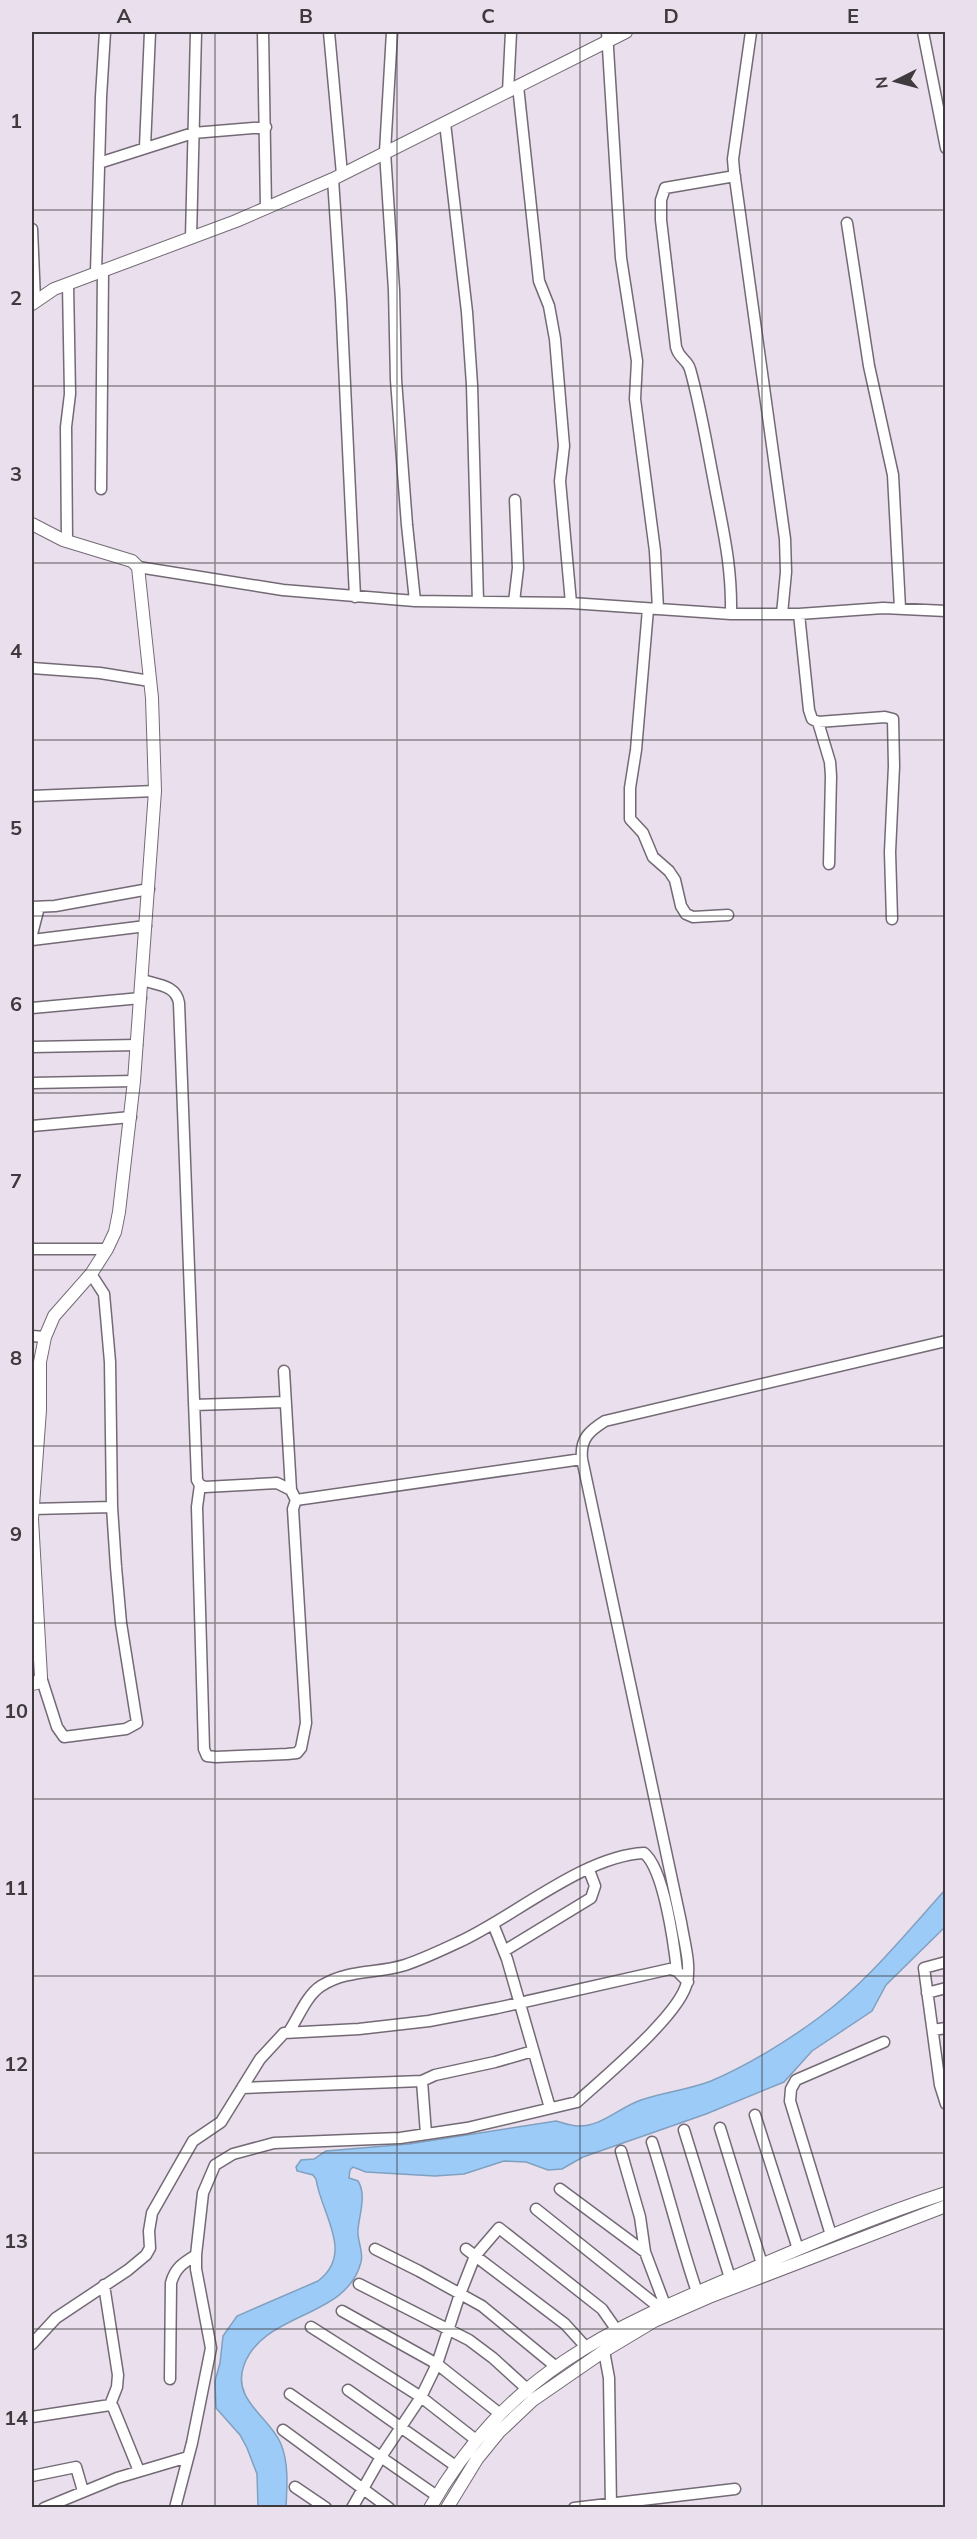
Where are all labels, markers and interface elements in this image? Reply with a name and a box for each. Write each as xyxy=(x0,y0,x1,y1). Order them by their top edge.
text: A xyxy=(117,3,132,28)
text: B xyxy=(299,3,313,28)
text: C xyxy=(481,3,495,28)
text: D xyxy=(663,3,679,28)
text: E xyxy=(847,3,859,28)
north arrow xyxy=(866,51,926,111)
text: N xyxy=(871,76,892,90)
text: 1 xyxy=(10,108,22,133)
text: 2 xyxy=(10,285,22,310)
text: 3 xyxy=(10,461,22,486)
text: 4 xyxy=(10,638,22,663)
text: 5 xyxy=(10,815,22,840)
text: 6 xyxy=(10,991,22,1016)
text: 7 xyxy=(10,1168,22,1193)
text: 8 xyxy=(10,1345,22,1370)
text: 9 xyxy=(10,1521,22,1546)
text: 10 xyxy=(4,1698,28,1723)
text: 11 xyxy=(4,1875,28,1900)
text: 12 xyxy=(4,2051,28,2076)
text: 13 xyxy=(4,2228,28,2253)
text: 14 xyxy=(4,2405,28,2430)

